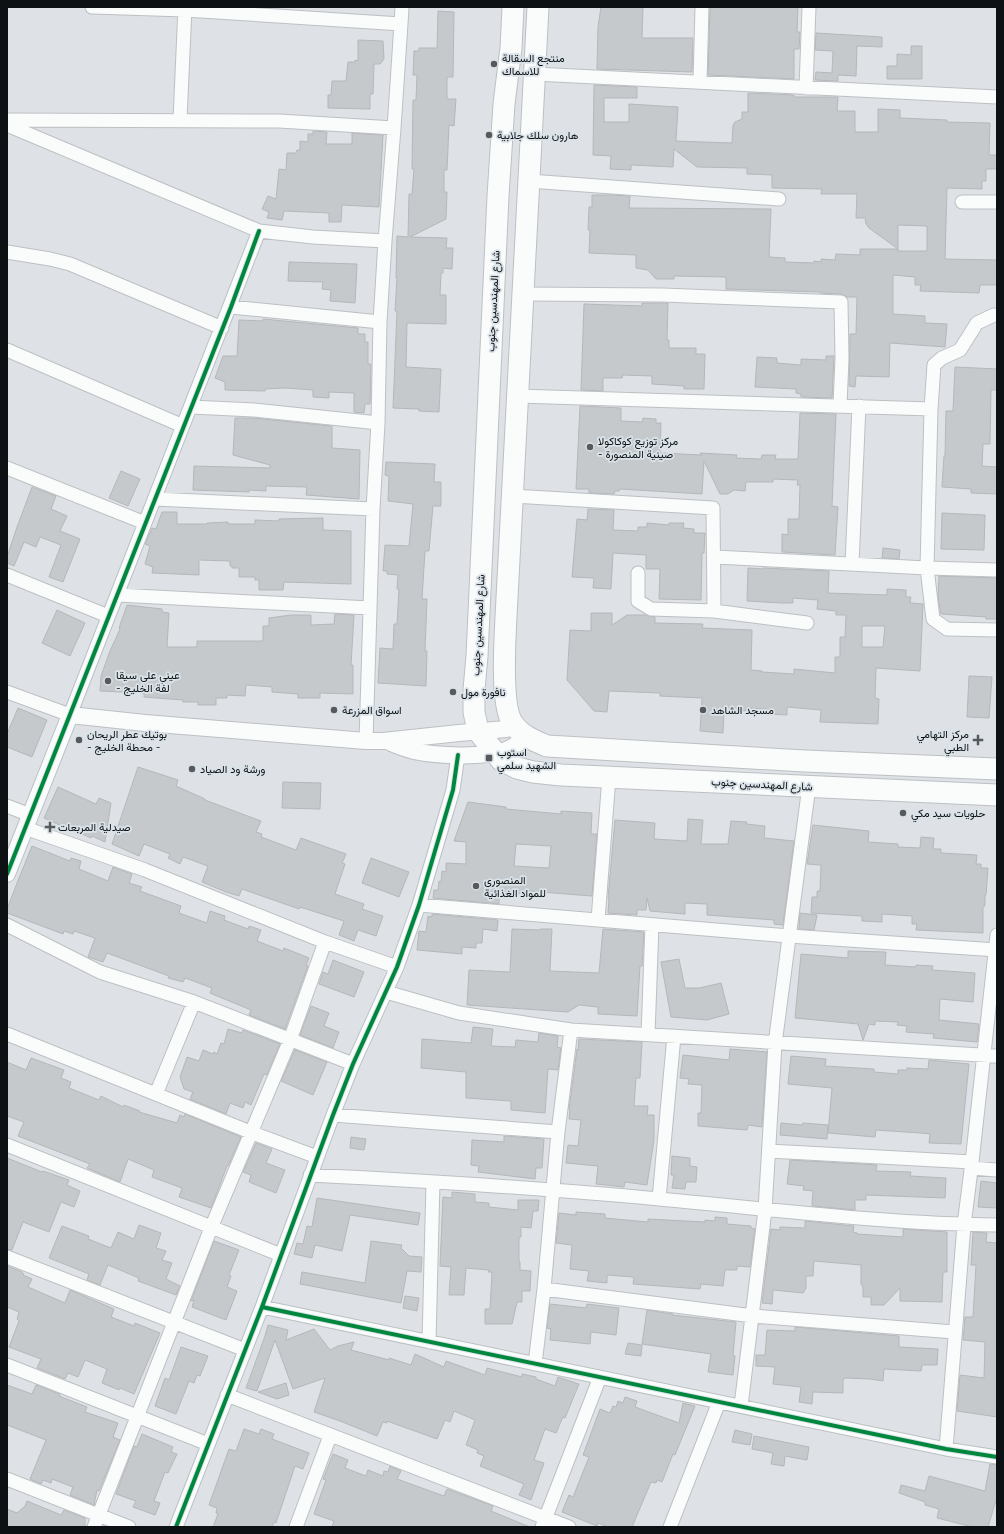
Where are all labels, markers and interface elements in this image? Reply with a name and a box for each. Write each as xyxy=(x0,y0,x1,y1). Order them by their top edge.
place label: منتجع السقالة للاسماك xyxy=(502,51,565,78)
marker: منتجع السقالة للاسماك xyxy=(489,59,499,69)
place label: هارون سلك جلابية xyxy=(497,128,579,142)
marker: هارون سلك جلابية xyxy=(484,130,494,140)
street label: شارع المهندسين جنوب xyxy=(483,250,504,352)
place label: مركز توزيع كوكاكولا - صينية المنصورة xyxy=(598,434,678,461)
marker: مركز توزيع كوكاكولا - صينية المنصورة xyxy=(585,442,595,452)
street label: شارع المهندسين جنوب xyxy=(468,574,489,676)
place label: عيني على سيقا - لفة الخليج xyxy=(116,668,180,696)
marker: عيني على سيقا - لفة الخليج xyxy=(103,676,113,686)
place label: نافورة مول xyxy=(461,685,506,699)
marker: نافورة مول xyxy=(448,687,458,697)
place label: اسواق المزرعة xyxy=(342,703,402,717)
place label: مسجد الشاهد xyxy=(711,703,774,717)
marker: اسواق المزرعة xyxy=(329,705,339,715)
marker: مسجد الشاهد xyxy=(698,705,708,715)
place label: بوتيك عطر الريحان - محطة الخليج - xyxy=(87,727,167,755)
place label: مركز التهامي الطبي xyxy=(917,727,969,757)
marker: مركز التهامي الطبي xyxy=(972,734,984,746)
marker: بوتيك عطر الريحان - محطة الخليج - xyxy=(74,735,84,745)
place label: استوب الشهيد سلمي xyxy=(497,745,556,775)
marker: استوب الشهيد سلمي xyxy=(484,753,494,763)
place label: ورشة ود الصياد xyxy=(200,762,265,776)
marker: ورشة ود الصياد xyxy=(187,764,197,774)
street label: شارع المهندسين جنوب xyxy=(711,774,813,795)
place label: حلويات سيد مكي xyxy=(911,806,986,823)
marker: حلويات سيد مكي xyxy=(898,808,908,818)
place label: صيدلية المربعات xyxy=(58,820,131,834)
marker: صيدلية المربعات xyxy=(45,822,55,832)
place label: المنصوري للمواد الغذائية xyxy=(484,873,546,900)
marker: المنصوري للمواد الغذائية xyxy=(471,881,481,891)

